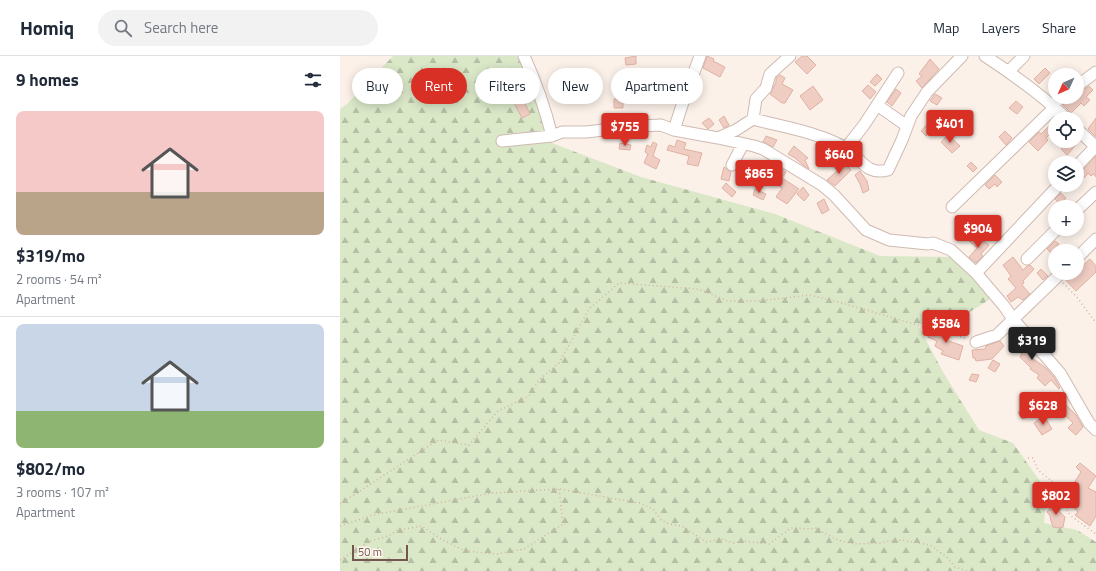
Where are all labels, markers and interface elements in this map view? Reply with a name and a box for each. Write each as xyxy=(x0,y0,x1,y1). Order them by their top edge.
search box xyxy=(98,10,378,46)
text: Homiq xyxy=(20,13,74,42)
text: Search here xyxy=(144,16,218,39)
icon: search xyxy=(112,17,134,39)
text: Map xyxy=(933,17,959,38)
text: Layers xyxy=(981,17,1020,38)
text: Share xyxy=(1042,17,1076,38)
text: 9 homes xyxy=(16,67,79,93)
chip: Buy xyxy=(352,68,403,104)
chip: Rent xyxy=(411,68,467,104)
chip: Filters xyxy=(475,68,540,104)
chip: New xyxy=(548,68,603,104)
chip: Apartment xyxy=(611,68,703,104)
north arrow xyxy=(1048,68,1084,104)
map controls xyxy=(1048,68,1084,280)
icon: filters xyxy=(302,69,324,91)
pin: $401 xyxy=(926,110,974,144)
button: locate xyxy=(1048,112,1084,148)
pin: $755 xyxy=(601,113,649,147)
text: $401 xyxy=(935,113,965,133)
text: $755 xyxy=(610,116,640,136)
icon: home xyxy=(134,137,206,209)
pin: $640 xyxy=(815,141,863,175)
text: $640 xyxy=(824,144,854,164)
button: layers xyxy=(1048,156,1084,192)
pin: $865 xyxy=(735,160,783,194)
text: $865 xyxy=(744,163,774,183)
button: + xyxy=(1048,200,1084,236)
pin: $904 xyxy=(954,215,1002,249)
text: $904 xyxy=(963,218,993,238)
text: $319/mo xyxy=(16,243,85,269)
button: − xyxy=(1048,244,1084,280)
text: 2 rooms · 54 m² xyxy=(16,269,102,289)
text: Apartment xyxy=(16,289,75,309)
pin: $584 xyxy=(922,310,970,344)
text: $584 xyxy=(931,313,961,333)
pin: $319 xyxy=(1008,327,1056,361)
text: $319 xyxy=(1017,330,1047,350)
icon: home xyxy=(134,350,206,422)
pin: $628 xyxy=(1019,392,1067,426)
text: $628 xyxy=(1028,395,1058,415)
text: $802/mo xyxy=(16,456,85,482)
text: 3 rooms · 107 m² xyxy=(16,482,109,502)
pin: $802 xyxy=(1032,482,1080,516)
text: $802 xyxy=(1041,485,1071,505)
text: Apartment xyxy=(16,502,75,522)
scale bar xyxy=(352,543,408,562)
text: 50 m xyxy=(358,544,382,560)

